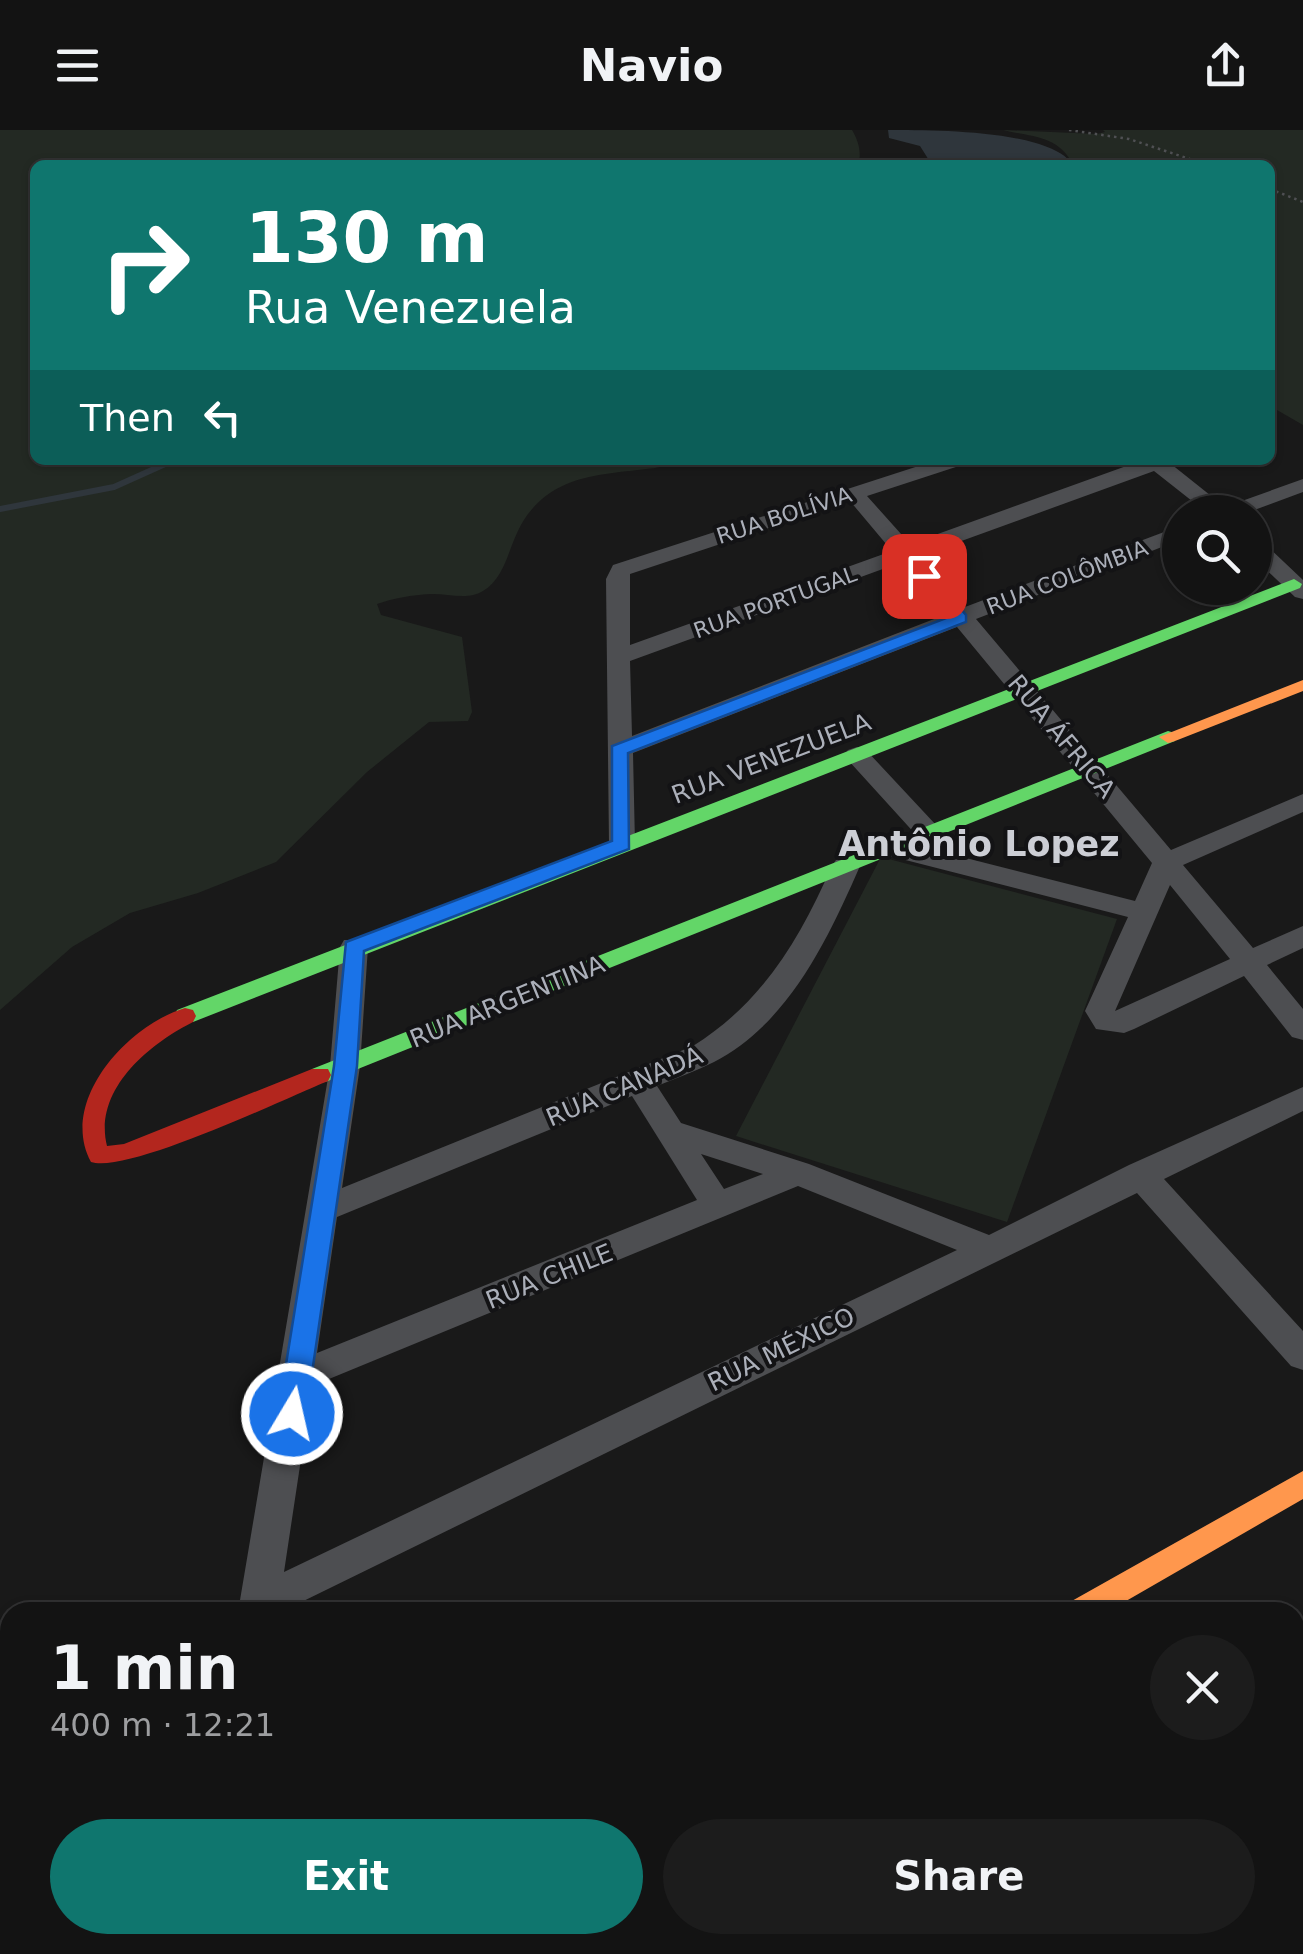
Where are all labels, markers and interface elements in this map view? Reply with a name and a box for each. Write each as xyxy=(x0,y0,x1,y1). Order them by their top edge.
icon: menu xyxy=(50,38,105,93)
icon: share xyxy=(1198,38,1253,93)
text: Navio xyxy=(580,39,723,92)
text: 130 m xyxy=(245,197,488,279)
icon: right xyxy=(80,200,210,330)
text: Rua Venezuela xyxy=(245,281,576,334)
icon: left xyxy=(195,390,250,445)
text: Then xyxy=(80,396,175,440)
street label: RUA BOLÍVIA xyxy=(713,482,855,549)
map controls xyxy=(1162,495,1272,605)
button: search xyxy=(1162,495,1272,605)
pin xyxy=(882,534,967,619)
street label: RUA COLÔMBIA xyxy=(983,535,1151,620)
icon: arrive xyxy=(897,549,952,604)
street label: RUA PORTUGAL xyxy=(690,561,861,644)
street label: RUA ÁFRICA xyxy=(1002,669,1121,804)
street label: RUA VENEZUELA xyxy=(668,707,875,810)
district label: Antônio Lopez xyxy=(838,824,1120,864)
street label: RUA ARGENTINA xyxy=(406,949,609,1054)
street label: RUA CANADÁ xyxy=(542,1040,707,1132)
street label: RUA CHILE xyxy=(482,1238,617,1315)
street label: RUA MÉXICO xyxy=(703,1301,859,1397)
position arrow xyxy=(240,1362,344,1466)
text: 1 min xyxy=(50,1633,238,1703)
button: close xyxy=(1150,1635,1255,1740)
text: 400 m · 12:21 xyxy=(50,1706,275,1744)
button: Exit xyxy=(50,1819,643,1934)
button: Share xyxy=(663,1819,1255,1934)

